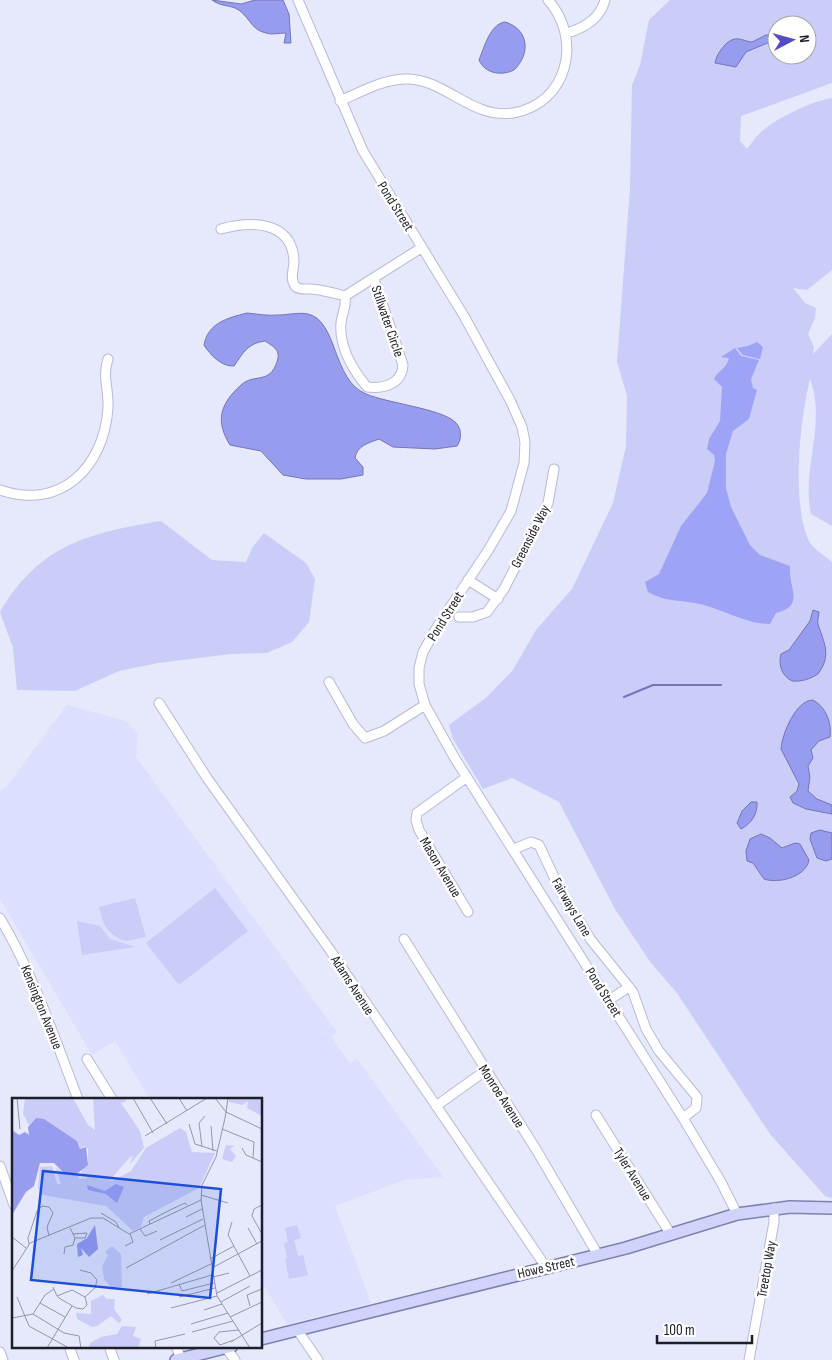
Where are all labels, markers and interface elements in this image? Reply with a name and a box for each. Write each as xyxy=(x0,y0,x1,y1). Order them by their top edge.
north arrow xyxy=(767,15,817,65)
text: N xyxy=(796,34,813,43)
street label: Pond Street xyxy=(374,178,417,234)
street label: Stillwater Circle xyxy=(367,283,408,359)
street label: Greenside Way xyxy=(507,501,554,571)
street label: Pond Street xyxy=(424,588,467,644)
street label: Mason Avenue xyxy=(416,834,465,900)
street label: Fairways Lane xyxy=(548,875,595,940)
street label: Adams Avenue xyxy=(327,951,378,1018)
street label: Kensington Avenue xyxy=(17,963,66,1052)
street label: Pond Street xyxy=(582,964,625,1020)
street label: Monroe Avenue xyxy=(475,1062,528,1131)
inset map xyxy=(12,1098,262,1348)
street label: Tyler Avenue xyxy=(610,1145,655,1204)
street label: Treetop Way xyxy=(753,1239,780,1299)
street label: Howe Street xyxy=(516,1253,576,1282)
scale bar xyxy=(657,1312,752,1344)
text: 100 m xyxy=(664,1321,695,1340)

